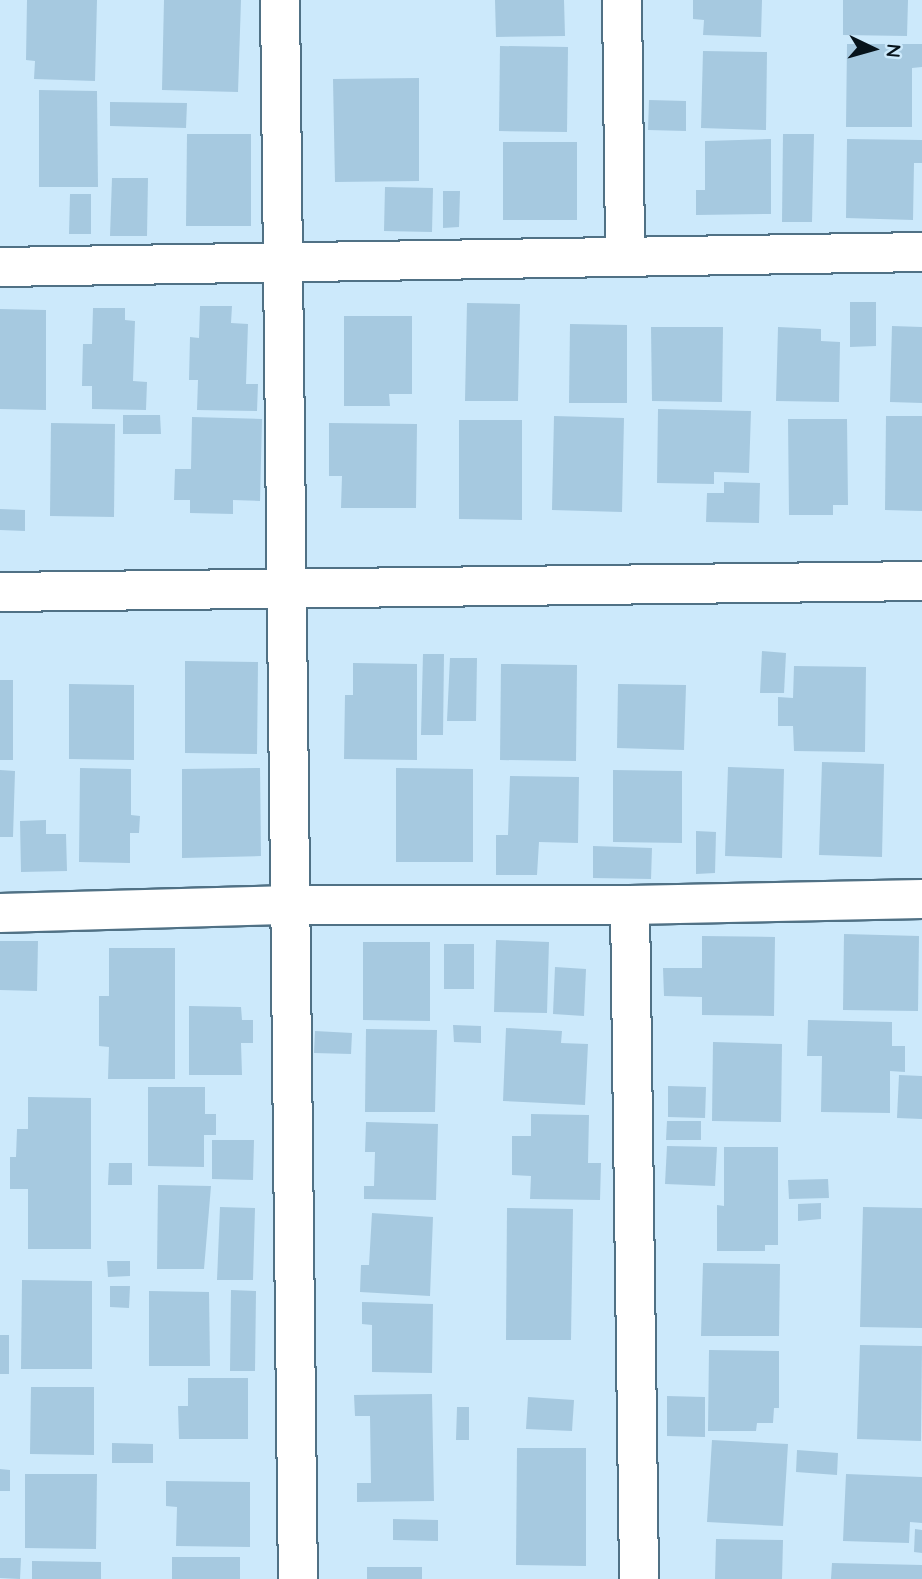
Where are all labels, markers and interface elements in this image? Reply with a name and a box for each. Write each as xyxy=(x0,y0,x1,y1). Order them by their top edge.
north arrow xyxy=(838,14,908,84)
text: N xyxy=(881,43,906,59)

